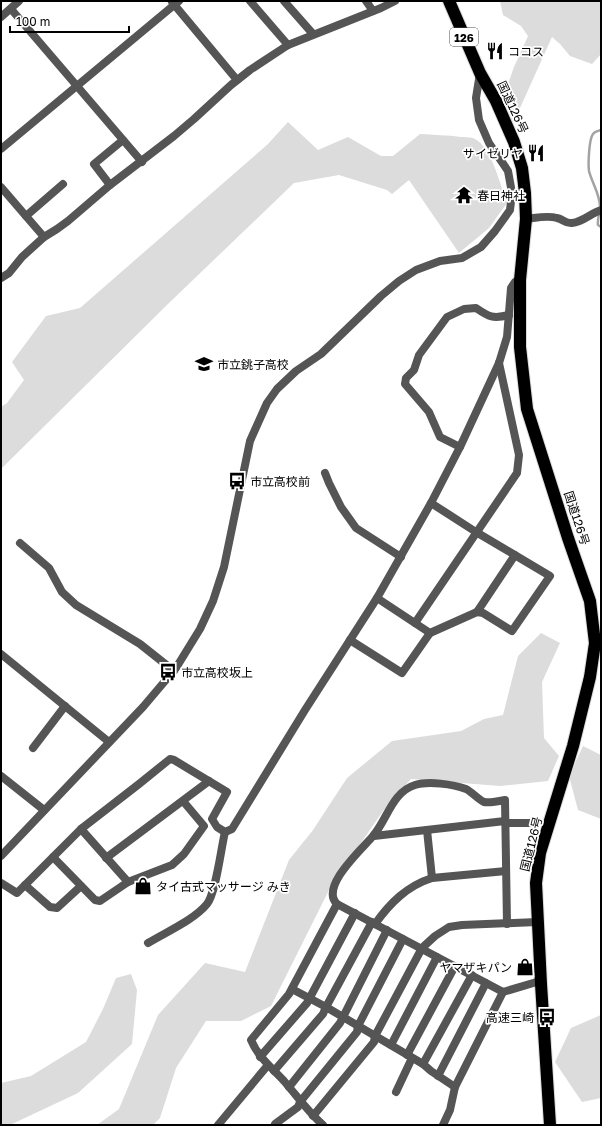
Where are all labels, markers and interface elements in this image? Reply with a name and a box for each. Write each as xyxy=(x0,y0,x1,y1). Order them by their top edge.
scale bar xyxy=(10,8,129,34)
text: 100 m xyxy=(16,14,50,29)
road number: 126 xyxy=(450,28,478,46)
restaurant icon: ココス xyxy=(485,41,505,61)
place label: ココス xyxy=(508,44,544,59)
street label: 国道126号 xyxy=(494,78,532,136)
restaurant icon: サイゼリヤ xyxy=(526,143,546,163)
place label: サイゼリヤ xyxy=(463,146,523,161)
temple icon: 春日神社 xyxy=(454,185,474,205)
place label: 春日神社 xyxy=(477,188,525,203)
school or university icon: 市立銚子高校 xyxy=(194,354,214,374)
place label: 市立銚子高校 xyxy=(217,357,289,372)
bus stop icon: 市立高校前 xyxy=(227,471,247,491)
place label: 市立高校前 xyxy=(250,474,310,489)
street label: 国道126号 xyxy=(561,489,593,547)
bus stop icon: 市立高校坂上 xyxy=(158,662,178,682)
place label: 市立高校坂上 xyxy=(181,665,253,680)
street label: 国道126号 xyxy=(517,815,545,873)
shop icon: タイ古式マッサージ みき xyxy=(133,876,153,896)
place label: タイ古式マッサージ みき xyxy=(156,879,291,894)
shop icon: ヤマザキパン xyxy=(515,957,535,977)
place label: ヤマザキパン xyxy=(439,960,512,975)
bus stop icon: 高速三崎 xyxy=(537,1007,557,1027)
place label: 高速三崎 xyxy=(486,1010,534,1025)

